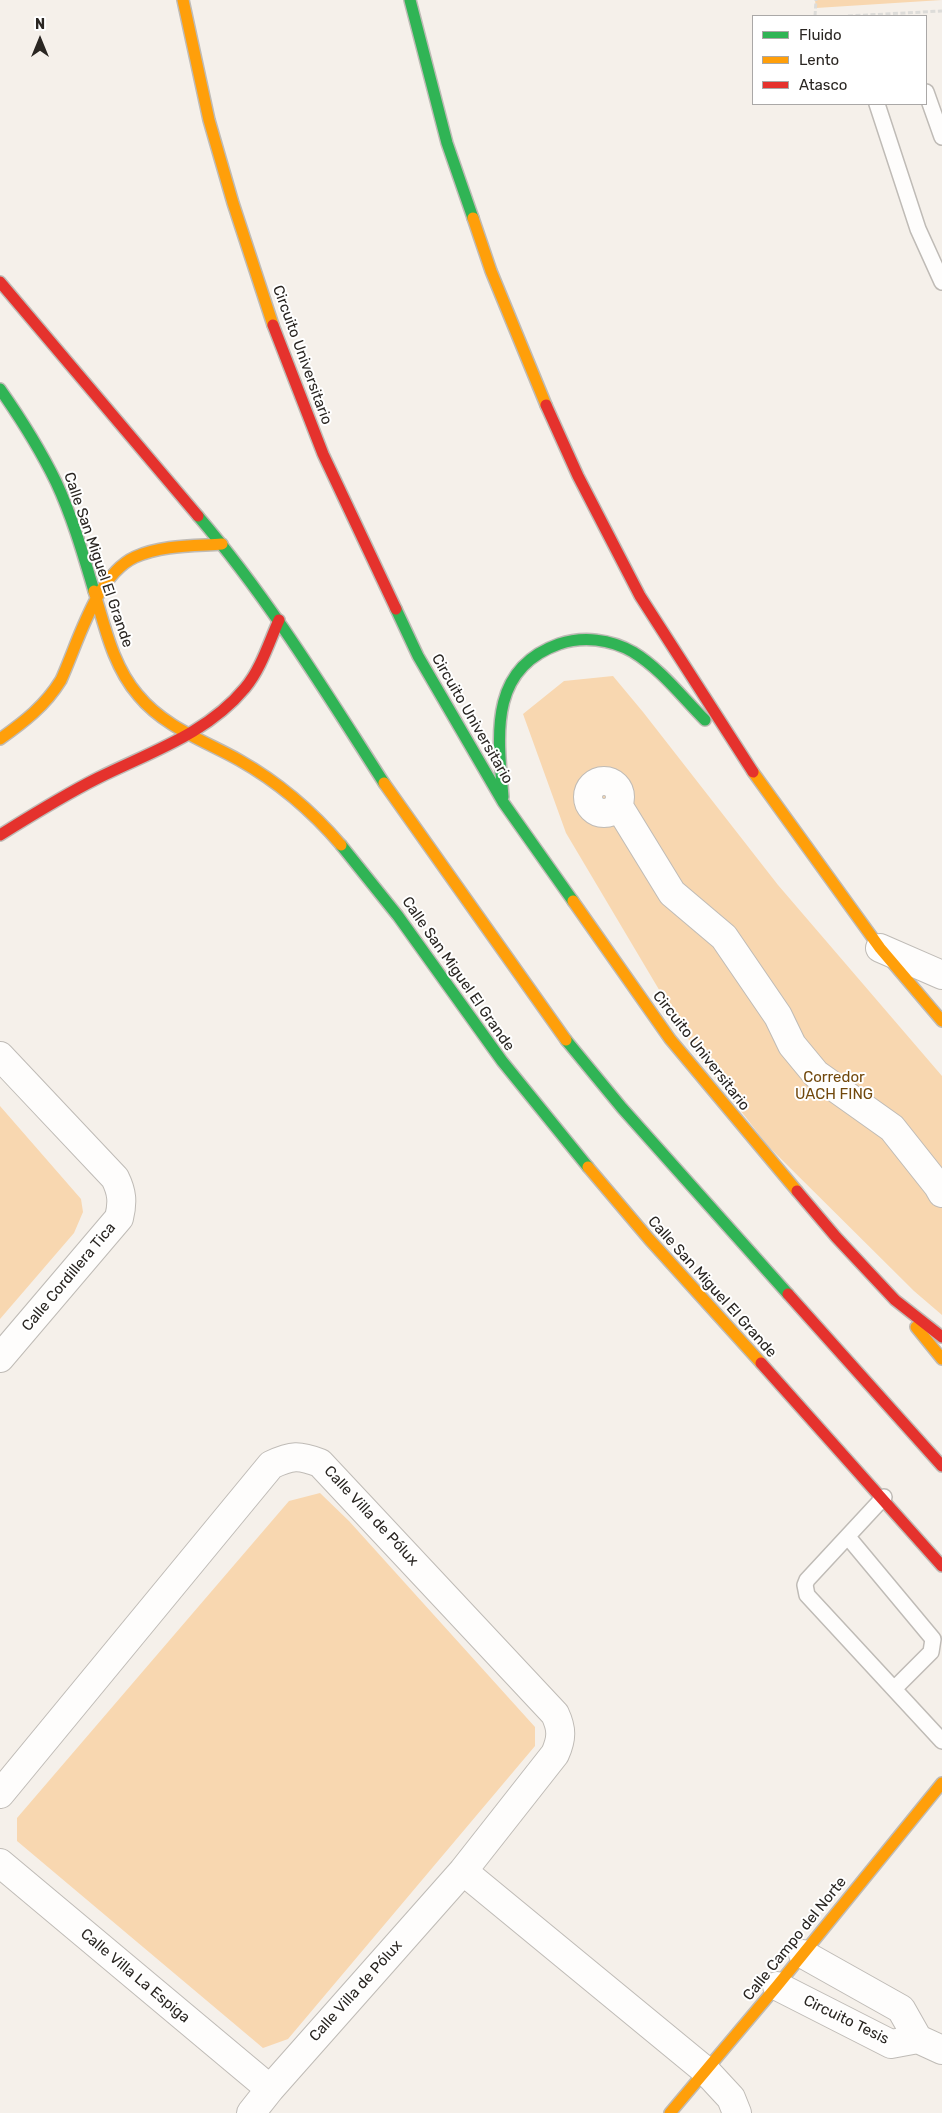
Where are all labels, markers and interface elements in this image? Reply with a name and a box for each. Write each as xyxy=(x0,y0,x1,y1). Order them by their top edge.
north arrow xyxy=(15,15,65,65)
legend xyxy=(752,15,927,105)
text: N xyxy=(35,16,45,33)
text: Fluido xyxy=(799,26,842,44)
text: Lento xyxy=(799,51,839,69)
text: Atasco xyxy=(799,76,847,94)
street label: Circuito Universitario xyxy=(268,283,336,427)
street label: Calle San Miguel El Grande xyxy=(60,470,136,650)
street label: Circuito Universitario xyxy=(427,651,517,787)
street label: Calle San Miguel El Grande xyxy=(398,893,518,1055)
street label: Circuito Universitario xyxy=(649,988,753,1114)
park label: Corredor UACH FING xyxy=(795,1069,873,1104)
street label: Calle San Miguel El Grande xyxy=(644,1213,780,1361)
street label: Calle Cordillera Tica xyxy=(18,1219,120,1335)
street label: Calle Villa de Pólux xyxy=(320,1462,422,1570)
street label: Calle Campo del Norte xyxy=(740,1873,850,2005)
street label: Calle Villa La Espiga xyxy=(77,1925,193,2027)
street label: Calle Villa de Pólux xyxy=(306,1937,406,2045)
street label: Circuito Tesis xyxy=(800,1992,892,2048)

